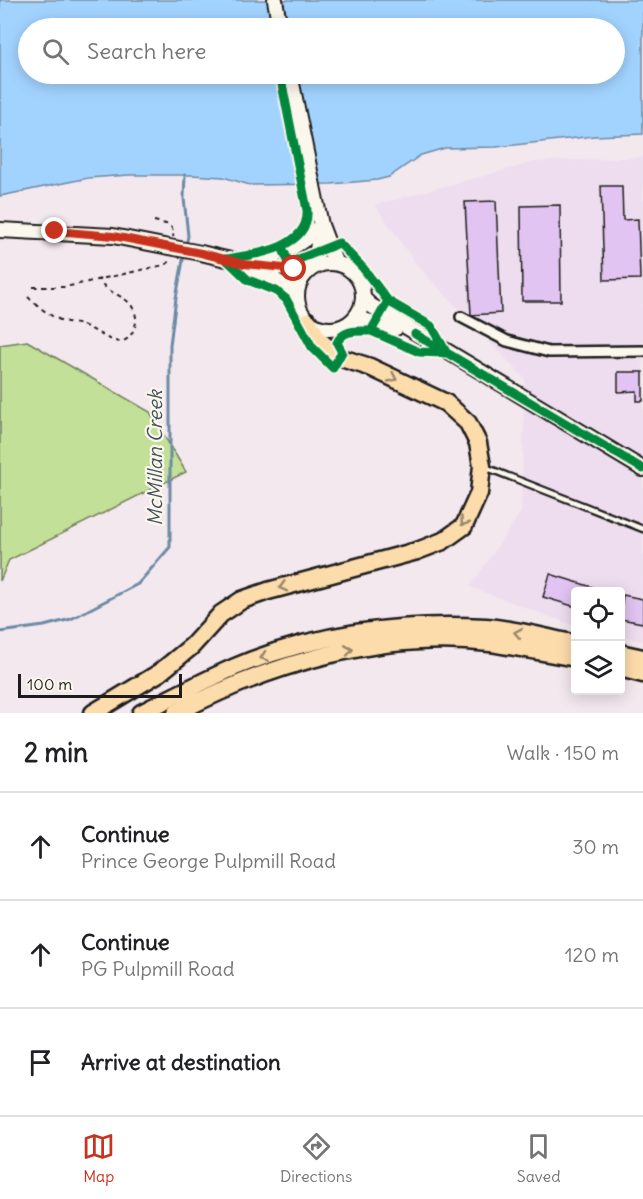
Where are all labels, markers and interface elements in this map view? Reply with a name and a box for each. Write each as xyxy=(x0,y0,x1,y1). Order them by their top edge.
search box xyxy=(18,18,625,84)
icon: search xyxy=(39,35,72,68)
text: Search here xyxy=(87,37,206,65)
route end xyxy=(41,217,67,243)
route start xyxy=(280,255,306,281)
one-way arrow xyxy=(386,371,397,383)
water label: McMillan Creek xyxy=(142,388,167,526)
one-way arrow xyxy=(460,515,471,526)
one-way arrow xyxy=(278,579,288,592)
map controls xyxy=(571,587,625,695)
button: locate xyxy=(571,587,625,641)
one-way arrow xyxy=(513,627,523,640)
button: layers xyxy=(571,641,625,695)
one-way arrow xyxy=(344,644,354,657)
one-way arrow xyxy=(259,650,270,663)
scale bar xyxy=(18,671,182,698)
text: 100 m xyxy=(27,674,72,694)
text: 2 min xyxy=(24,736,88,769)
text: Walk · 150 m xyxy=(507,740,619,765)
text: Continue xyxy=(81,820,170,848)
icon: ahead xyxy=(24,830,57,863)
text: 30 m xyxy=(572,834,619,859)
text: Prince George Pulpmill Road xyxy=(81,848,336,873)
text: Continue xyxy=(81,928,170,956)
icon: ahead xyxy=(24,938,57,971)
text: 120 m xyxy=(565,942,619,967)
text: PG Pulpmill Road xyxy=(81,956,234,981)
icon: arrive xyxy=(24,1046,57,1079)
text: Arrive at destination xyxy=(81,1048,281,1076)
tab: Map xyxy=(82,1130,115,1186)
tab: Directions xyxy=(280,1130,352,1186)
tab: Saved xyxy=(517,1130,561,1186)

